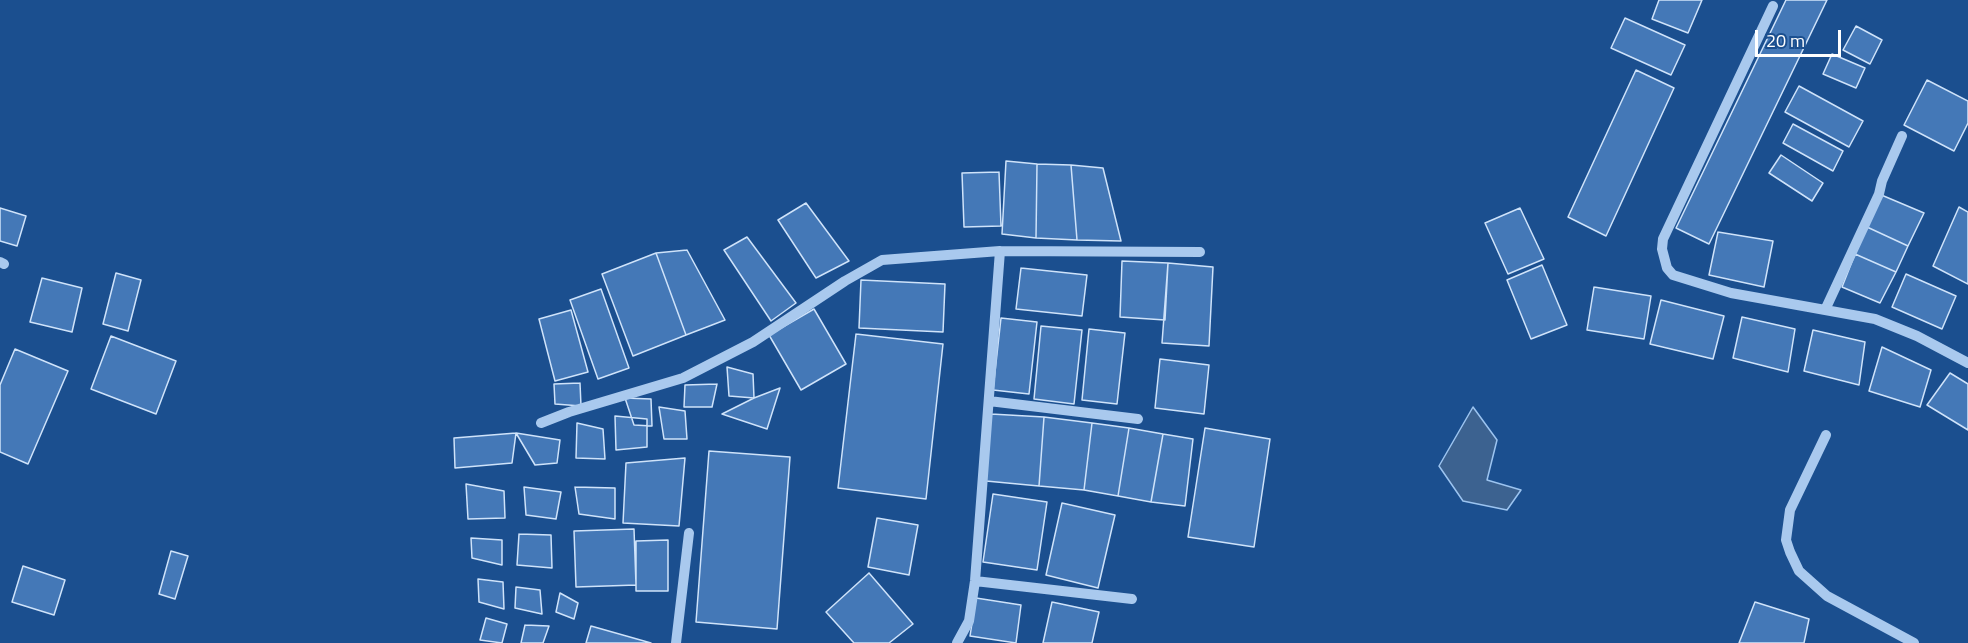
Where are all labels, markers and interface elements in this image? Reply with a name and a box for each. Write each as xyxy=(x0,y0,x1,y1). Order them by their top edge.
scale bar xyxy=(1758,18,1844,56)
text: 20 m xyxy=(1766,27,1805,54)

